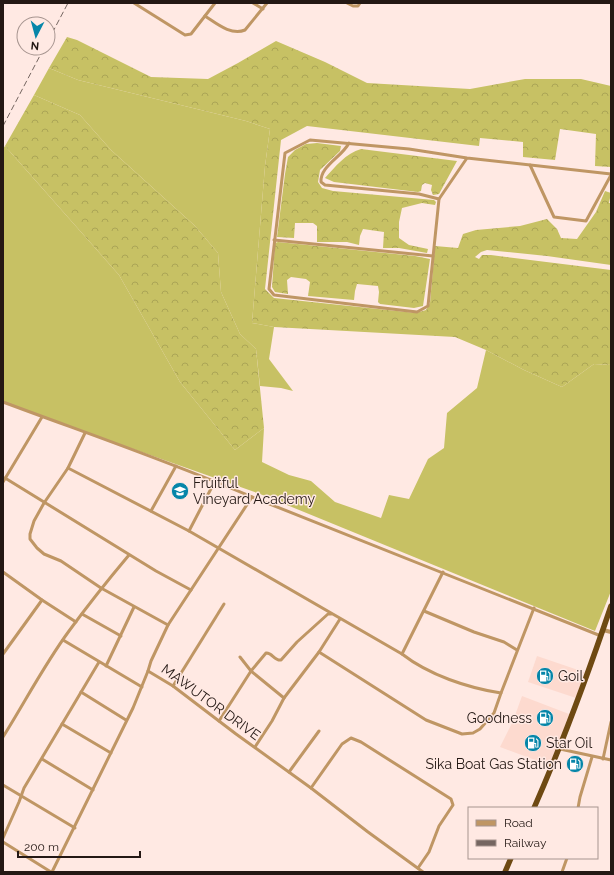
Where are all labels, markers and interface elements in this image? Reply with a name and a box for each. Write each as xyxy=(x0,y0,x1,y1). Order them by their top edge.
north arrow xyxy=(16,16,56,56)
text: N xyxy=(30,39,40,52)
place label: Fruitful Vineyard Academy xyxy=(193,475,316,507)
school or university icon: Fruitful Vineyard Academy xyxy=(170,481,190,501)
street label: MAWUTOR DRIVE xyxy=(158,661,264,743)
fuel station icon: Goil xyxy=(535,666,555,686)
place label: Goil xyxy=(558,668,583,684)
fuel station icon: Goodness xyxy=(535,708,555,728)
place label: Goodness xyxy=(467,710,532,726)
fuel station icon: Star Oil xyxy=(523,733,543,753)
place label: Star Oil xyxy=(546,735,592,751)
fuel station icon: Sika Boat Gas Station xyxy=(565,754,585,774)
place label: Sika Boat Gas Station xyxy=(426,756,562,772)
legend xyxy=(468,807,598,859)
text: Road xyxy=(504,816,533,830)
scale bar xyxy=(18,833,140,859)
text: Railway xyxy=(504,836,547,850)
text: 200 m xyxy=(24,840,59,854)

